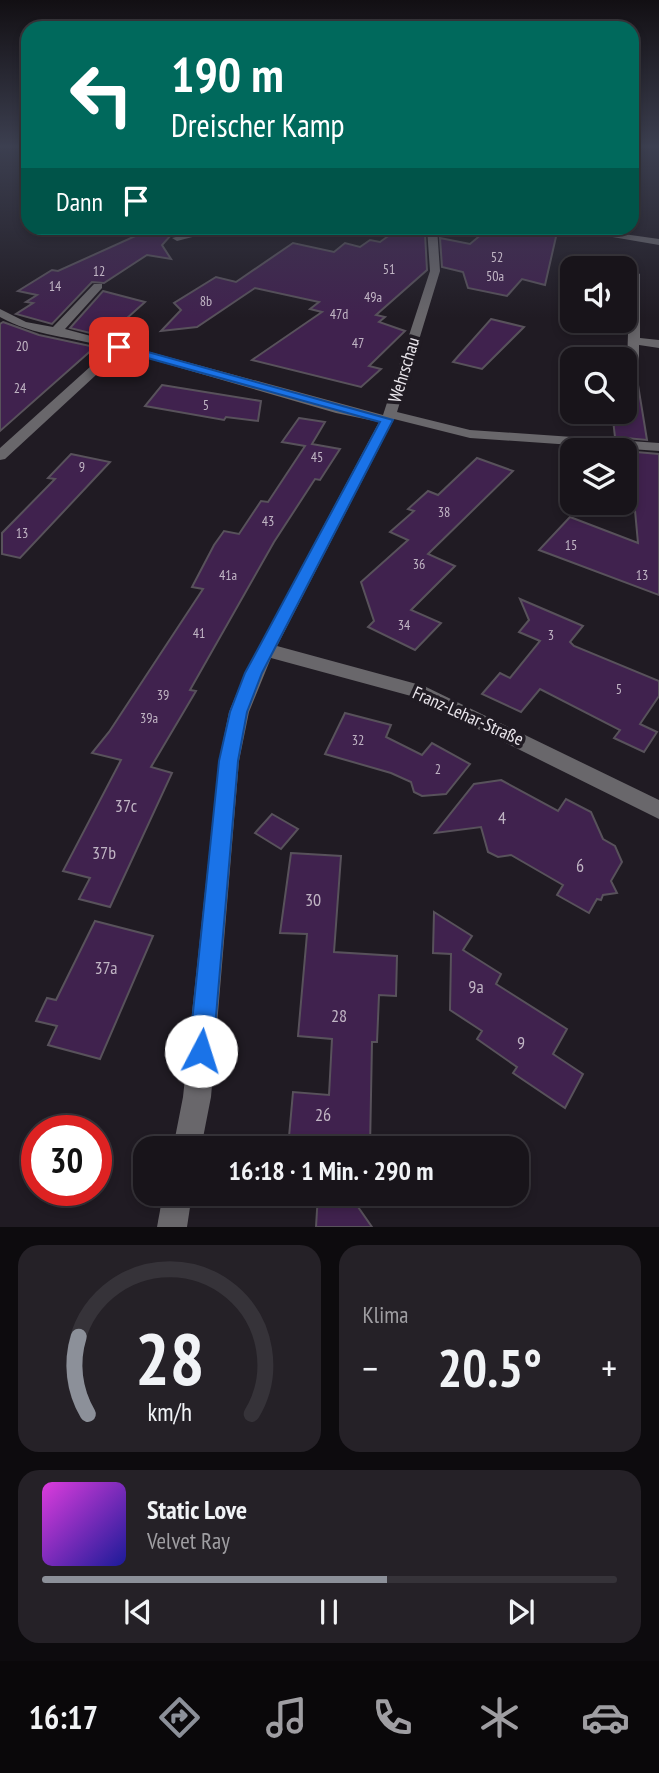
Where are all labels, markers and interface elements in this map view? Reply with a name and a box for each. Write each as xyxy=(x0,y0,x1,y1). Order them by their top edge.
text: 190 m xyxy=(171,42,284,106)
icon: left xyxy=(56,49,147,140)
text: Dreischer Kamp xyxy=(171,104,344,146)
icon: arrive xyxy=(117,182,155,220)
text: Dann xyxy=(56,185,103,218)
house number: 52 xyxy=(491,248,503,266)
map controls xyxy=(560,256,637,515)
button: sound xyxy=(560,256,637,333)
house number: 51 xyxy=(383,260,395,278)
house number: 12 xyxy=(93,262,105,280)
house number: 50a xyxy=(486,267,504,285)
house number: 14 xyxy=(49,277,62,295)
house number: 49a xyxy=(364,288,382,306)
house number: 8b xyxy=(200,292,212,310)
house number: 47d xyxy=(330,305,348,323)
pin xyxy=(89,317,149,377)
icon: arrive xyxy=(100,328,138,366)
house number: 47 xyxy=(352,334,364,352)
street label: Wehrschau xyxy=(383,334,424,405)
house number: 20 xyxy=(16,337,28,355)
button: search xyxy=(560,347,637,424)
house number: 24 xyxy=(14,379,27,397)
house number: 5 xyxy=(203,396,209,414)
button: layers xyxy=(560,438,637,515)
house number: 45 xyxy=(311,448,323,466)
house number: 9 xyxy=(79,458,85,476)
house number: 38 xyxy=(438,503,450,521)
house number: 43 xyxy=(262,512,274,530)
house number: 13 xyxy=(16,524,28,542)
house number: 15 xyxy=(565,536,577,554)
house number: 36 xyxy=(413,555,425,573)
house number: 41a xyxy=(219,566,237,584)
house number: 13 xyxy=(636,566,648,584)
house number: 34 xyxy=(398,616,411,634)
house number: 41 xyxy=(193,624,205,642)
house number: 3 xyxy=(548,626,554,644)
house number: 5 xyxy=(616,680,622,698)
street label: Franz-Lehar-Straße xyxy=(409,681,527,750)
house number: 39 xyxy=(157,686,169,704)
house number: 39a xyxy=(140,709,158,727)
house number: 32 xyxy=(352,731,364,749)
house number: 2 xyxy=(435,760,441,778)
house number: 37c xyxy=(115,794,138,817)
house number: 4 xyxy=(498,806,506,829)
house number: 37b xyxy=(92,841,116,864)
house number: 6 xyxy=(576,854,584,877)
house number: 30 xyxy=(305,888,321,911)
house number: 37a xyxy=(94,956,118,979)
house number: 9a xyxy=(468,975,484,998)
house number: 28 xyxy=(331,1004,347,1027)
position arrow xyxy=(164,1014,238,1088)
house number: 9 xyxy=(517,1031,525,1054)
house number: 26 xyxy=(315,1103,331,1126)
speed limit sign: 30 xyxy=(21,1115,112,1206)
text: 16:18 · 1 Min. · 290 m xyxy=(229,1154,433,1187)
text: Klima xyxy=(363,1300,408,1329)
text: 28 xyxy=(134,1311,204,1405)
text: 20.5° xyxy=(437,1334,542,1401)
text: − xyxy=(363,1343,378,1392)
text: + xyxy=(601,1343,617,1392)
text: km/h xyxy=(147,1396,191,1428)
text: Static Love xyxy=(147,1493,247,1526)
text: Velvet Ray xyxy=(147,1526,230,1555)
icon: previous xyxy=(119,1593,157,1631)
icon: pause xyxy=(310,1593,348,1631)
icon: next xyxy=(502,1593,540,1631)
icon: directions xyxy=(155,1693,204,1742)
icon: music xyxy=(262,1693,311,1742)
icon: phone xyxy=(368,1693,417,1742)
icon: climate xyxy=(475,1693,524,1742)
icon: car xyxy=(581,1693,630,1742)
text: 16:17 xyxy=(29,1696,98,1738)

